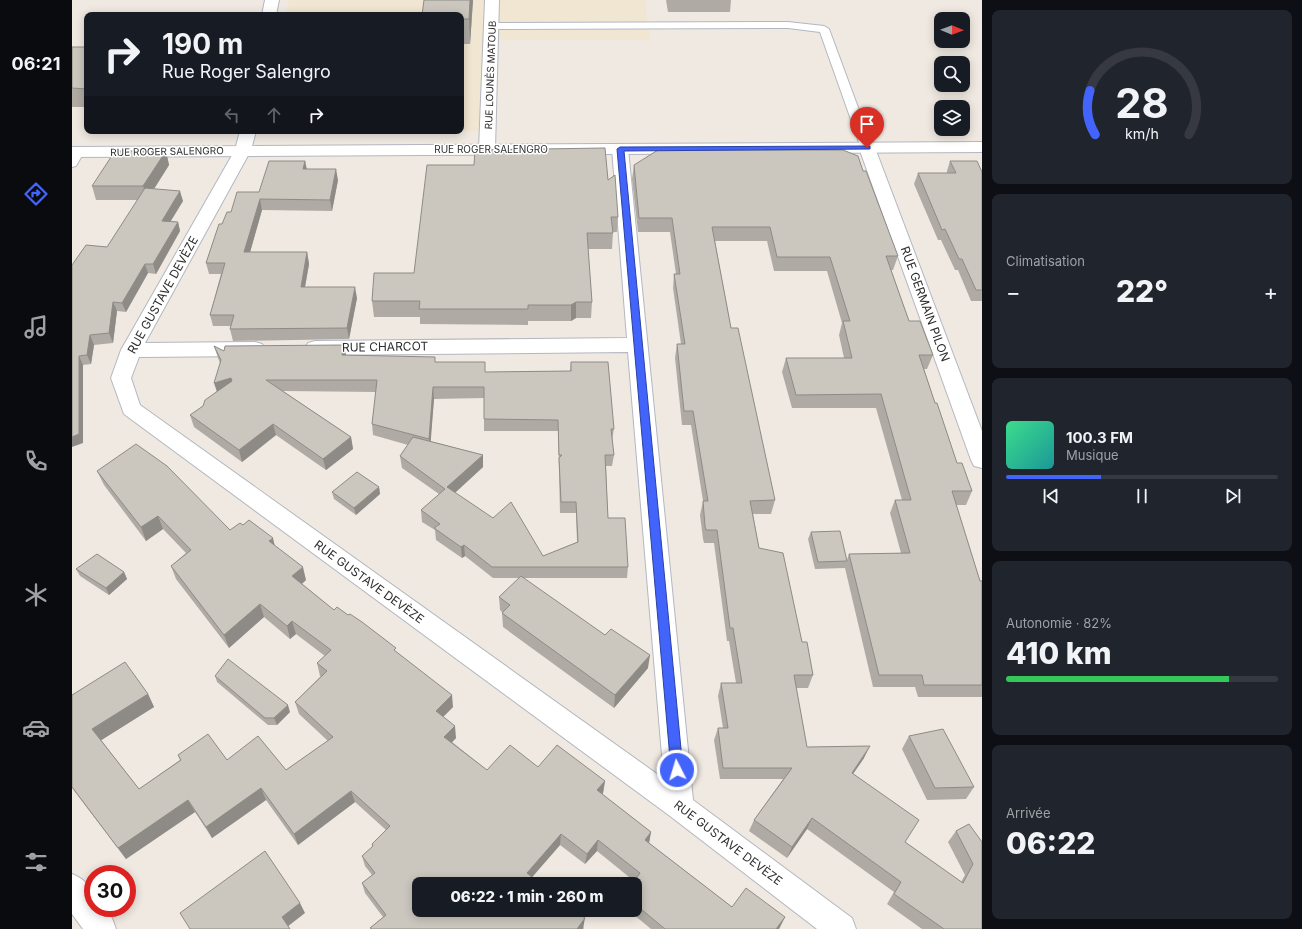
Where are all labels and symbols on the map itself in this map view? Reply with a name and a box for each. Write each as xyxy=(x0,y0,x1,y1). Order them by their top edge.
north arrow xyxy=(934,12,970,48)
street label: RUE LOUNÈS MATOUB xyxy=(481,20,498,130)
pin xyxy=(850,107,884,148)
street label: RUE ROGER SALENGRO xyxy=(434,143,548,155)
street label: RUE ROGER SALENGRO xyxy=(110,144,224,158)
street label: RUE GUSTAVE DEVÈZE xyxy=(124,233,201,356)
street label: RUE GERMAIN PILON xyxy=(898,244,953,363)
street label: RUE CHARCOT xyxy=(342,338,428,355)
street label: RUE GUSTAVE DEVÈZE xyxy=(311,537,427,626)
position arrow xyxy=(656,749,698,791)
street label: RUE GUSTAVE DEVÈZE xyxy=(671,797,786,888)
speed limit sign: 30 xyxy=(84,865,136,917)

